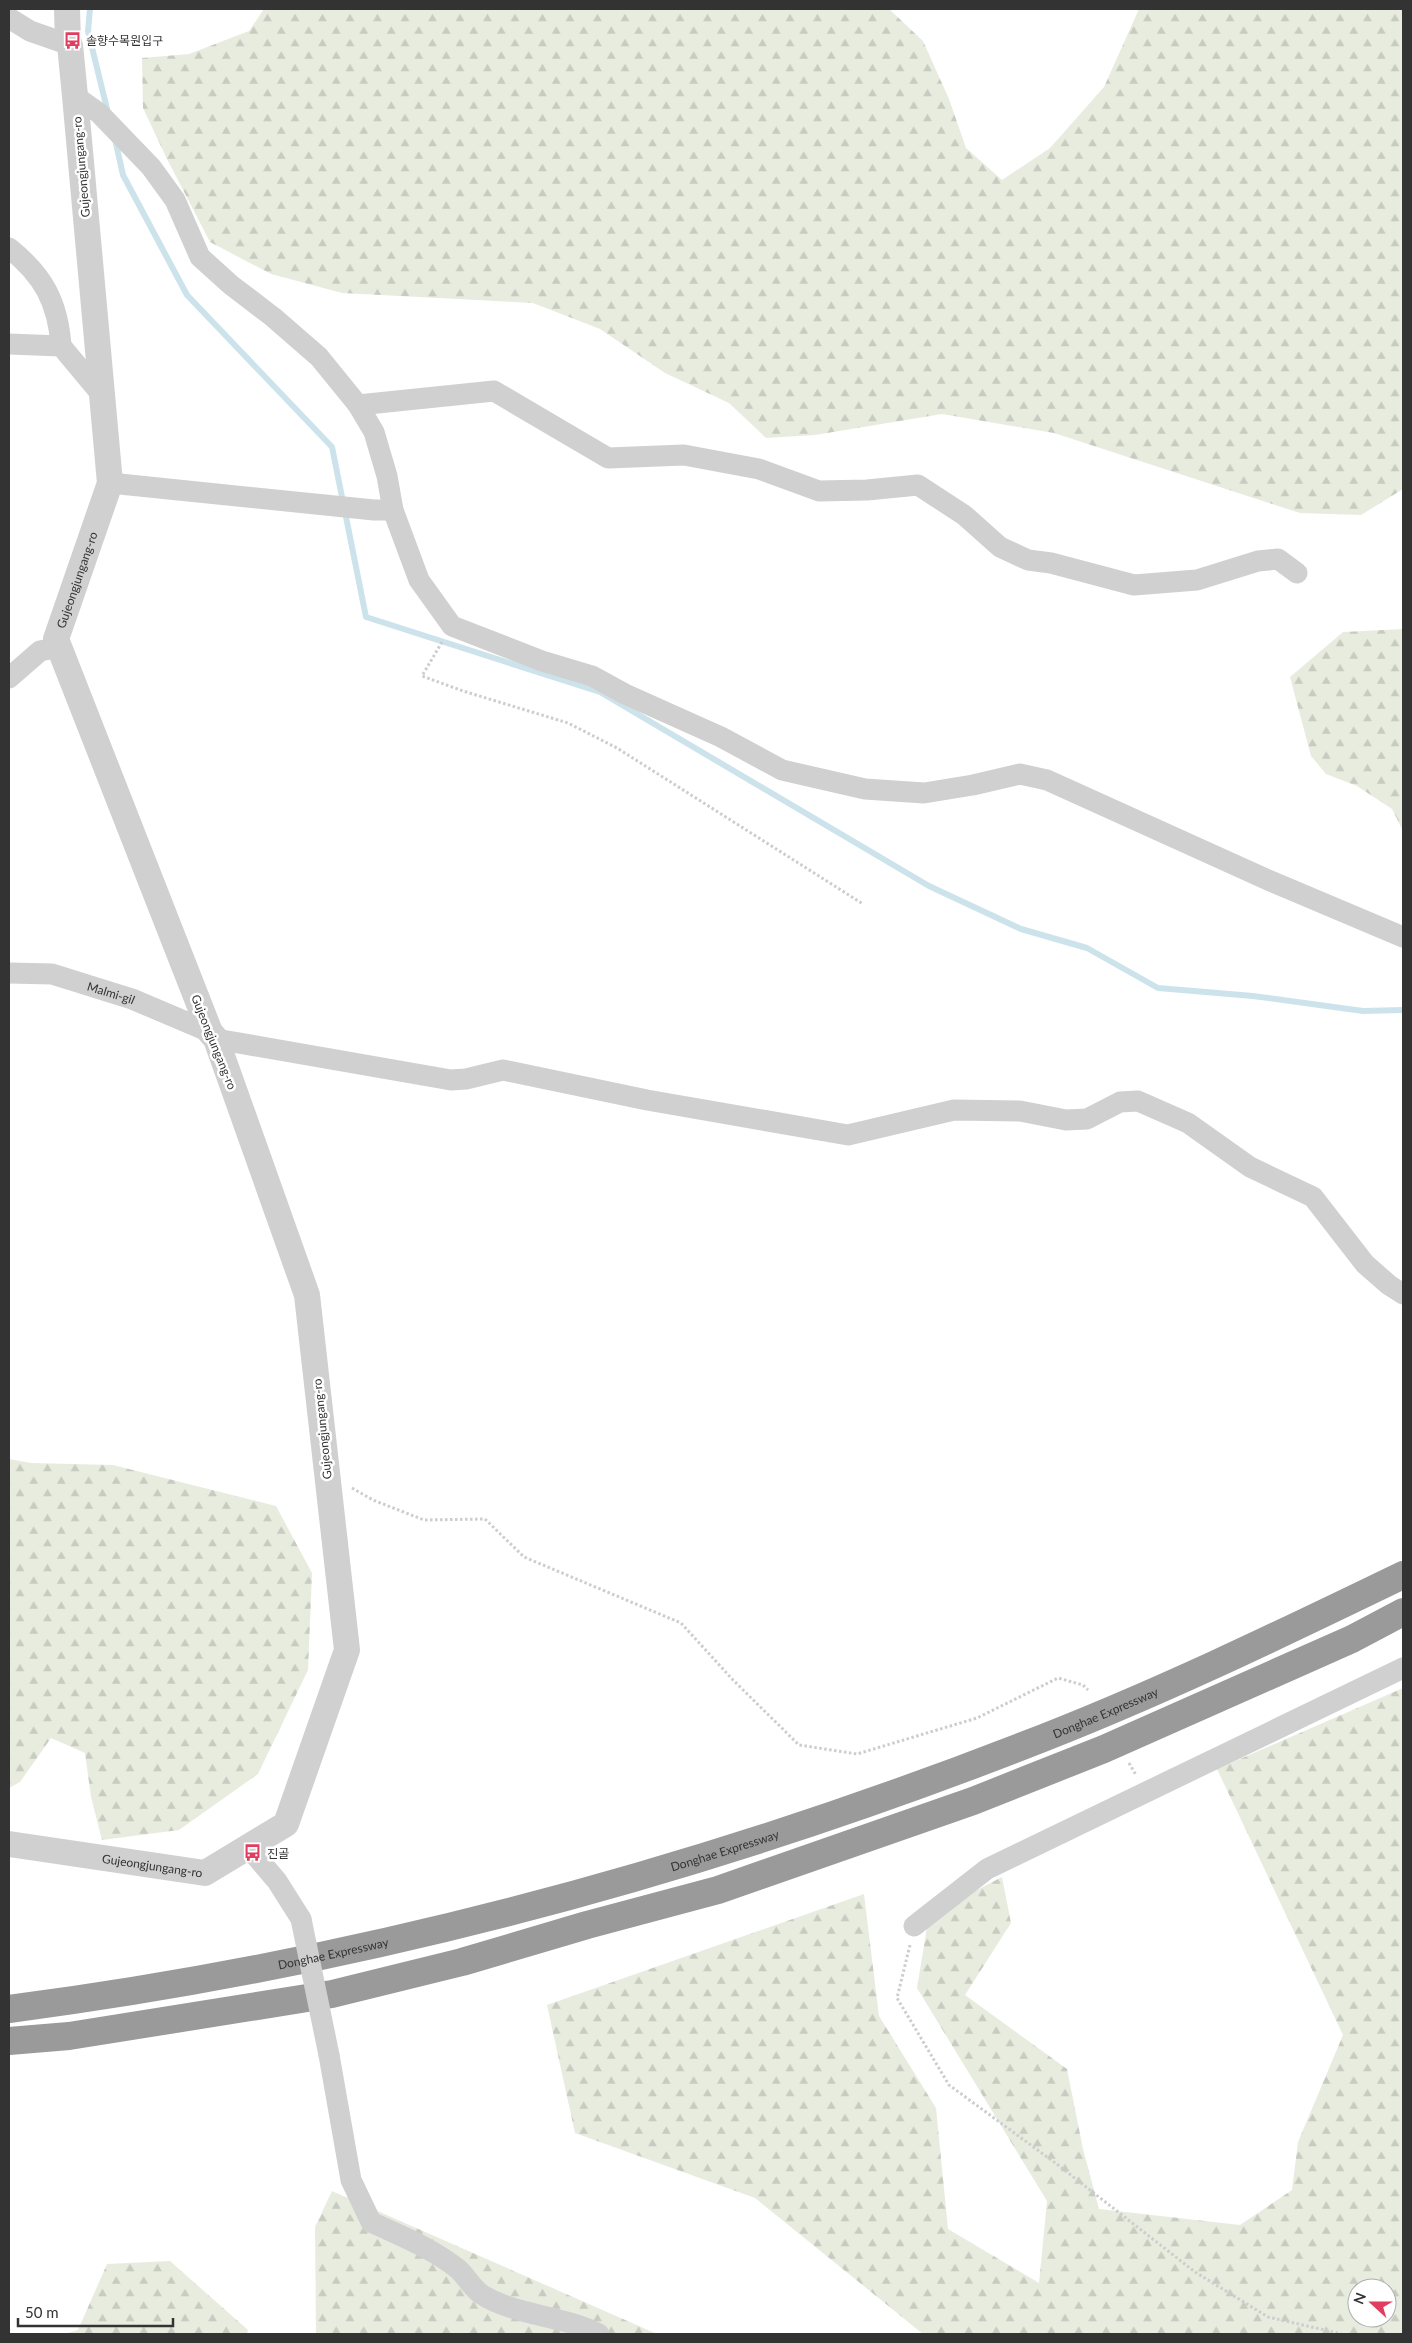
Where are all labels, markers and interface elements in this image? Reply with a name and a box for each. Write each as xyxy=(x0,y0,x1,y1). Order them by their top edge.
bus stop icon: 솔향수목원입구 xyxy=(62,30,82,50)
place label: 솔향수목원입구 xyxy=(86,33,163,48)
street label: Gujeongjungang-ro xyxy=(69,116,93,218)
street label: Gujeongjungang-ro xyxy=(53,529,100,630)
street label: Malmi-gil xyxy=(86,978,137,1007)
street label: Gujeongjungang-ro xyxy=(188,992,240,1092)
street label: Gujeongjungang-ro xyxy=(309,1378,335,1480)
street label: Donghae Expressway xyxy=(1050,1683,1161,1741)
street label: Donghae Expressway xyxy=(669,1826,782,1874)
bus stop icon: 진골 xyxy=(243,1843,263,1863)
place label: 진골 xyxy=(267,1846,289,1861)
street label: Gujeongjungang-ro xyxy=(101,1850,204,1880)
street label: Donghae Expressway xyxy=(276,1934,391,1972)
north arrow xyxy=(1347,2278,1397,2328)
text: N xyxy=(1350,2290,1369,2306)
scale bar xyxy=(18,2296,172,2328)
text: 50 m xyxy=(25,2303,59,2321)

